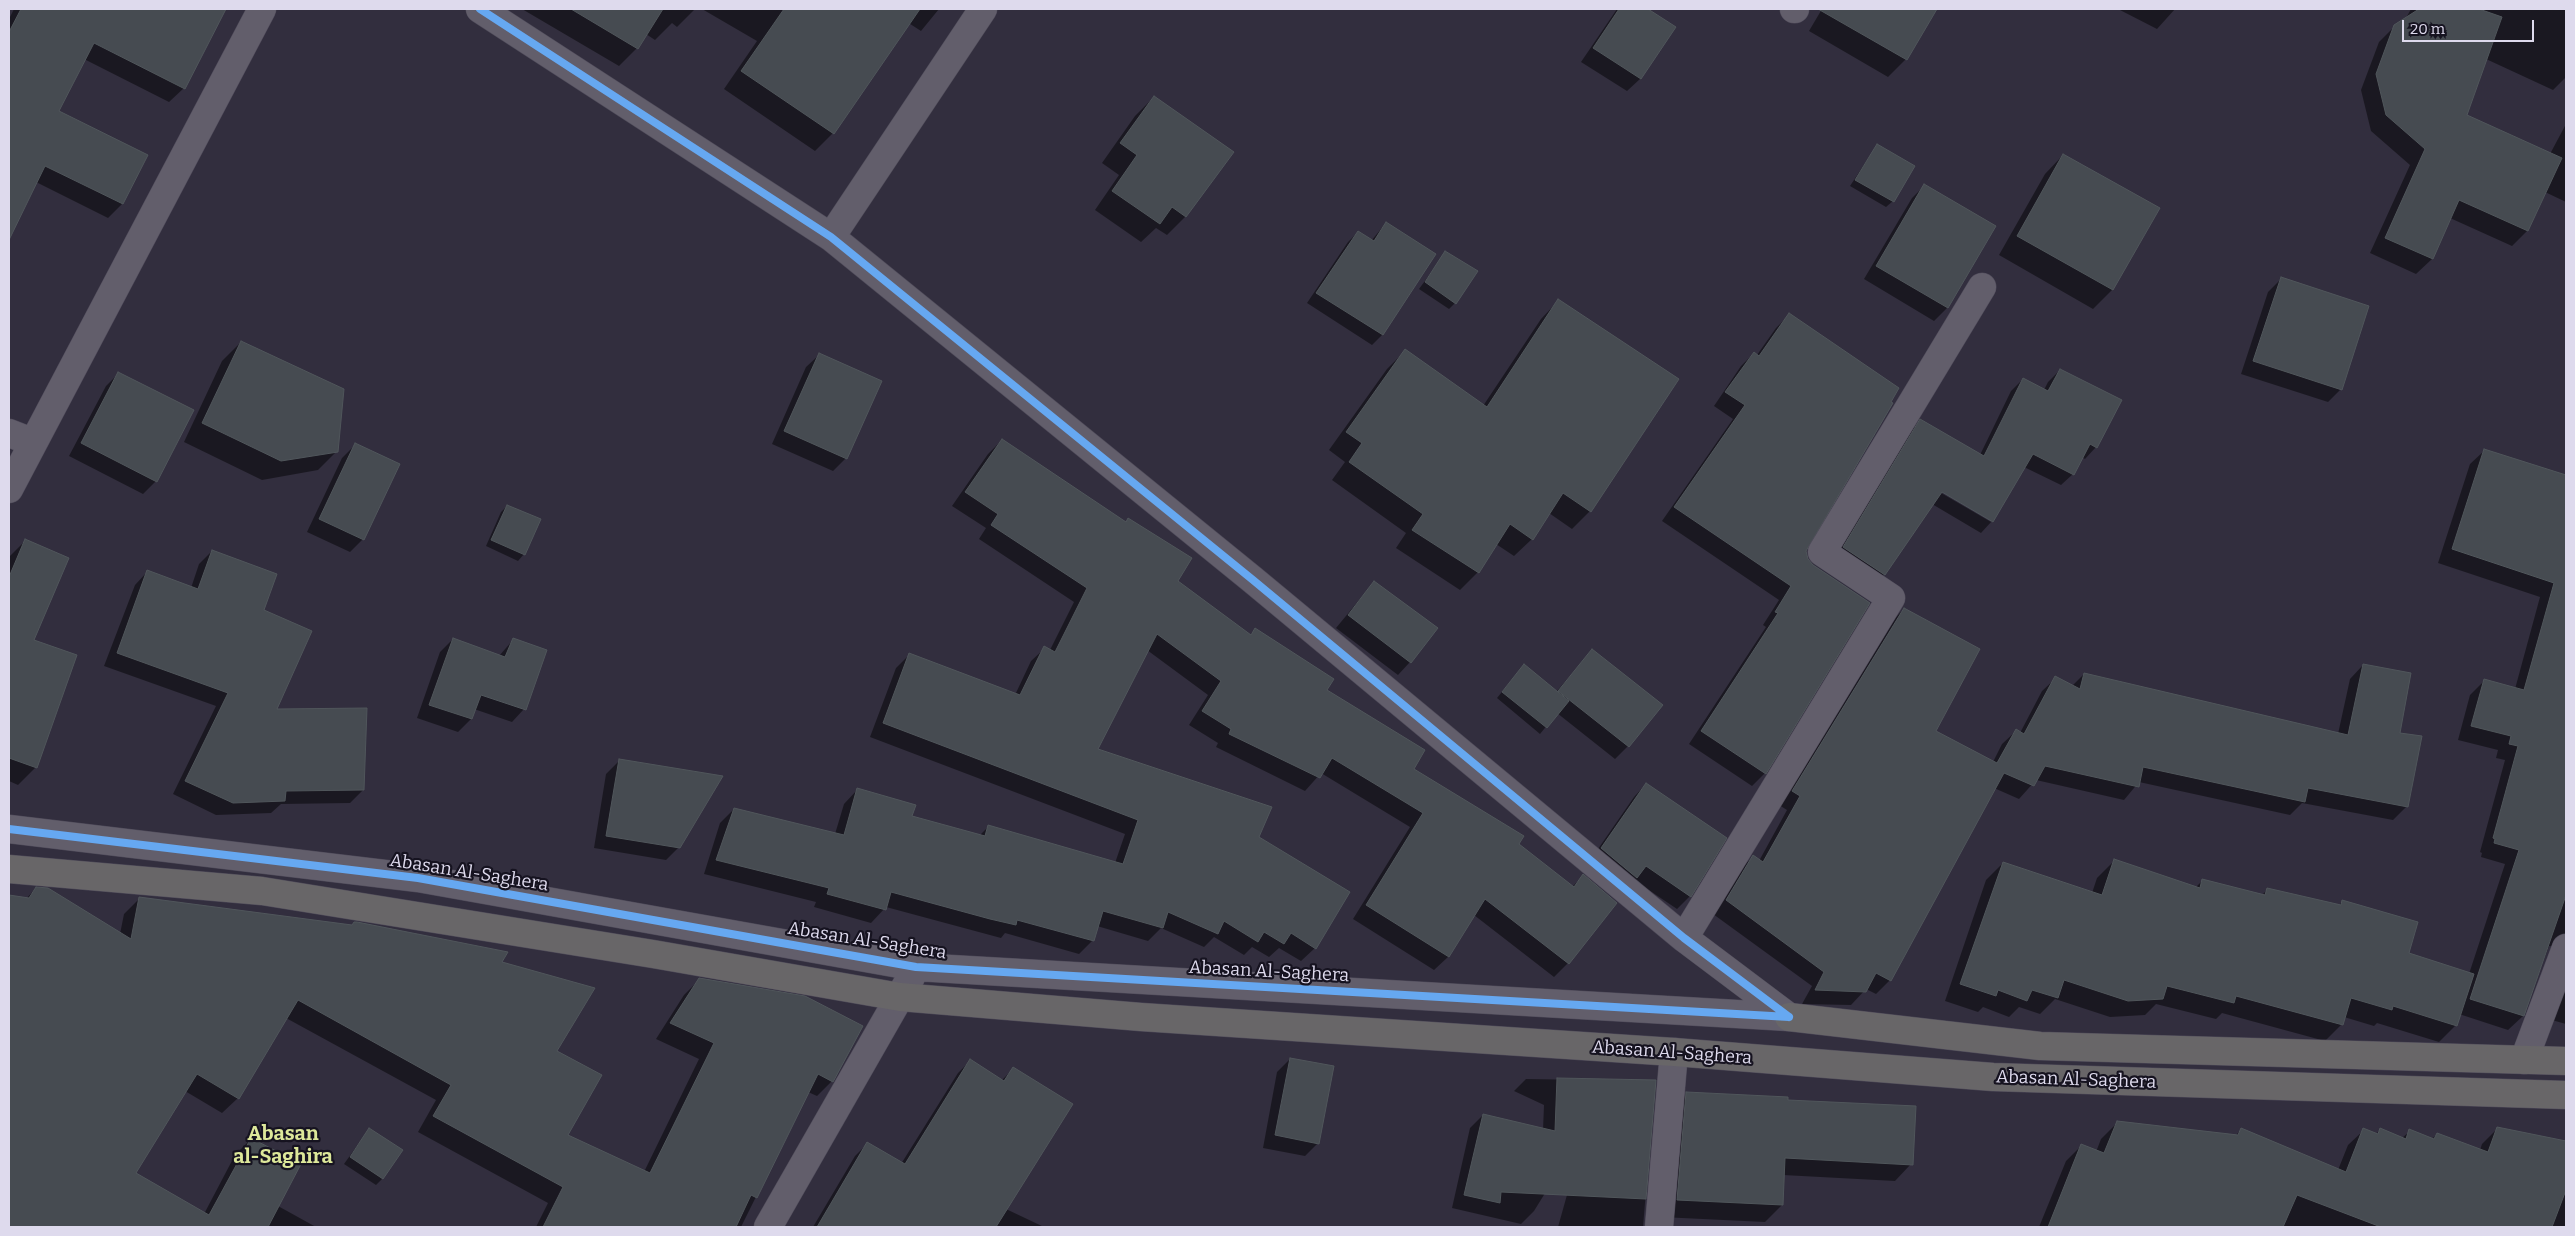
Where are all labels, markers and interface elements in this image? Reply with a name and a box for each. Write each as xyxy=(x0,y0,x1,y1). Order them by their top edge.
scale bar xyxy=(2405,10,2538,42)
text: 20 m xyxy=(2410,20,2445,38)
street label: Abasan Al-Saghera xyxy=(388,850,550,896)
street label: Abasan Al-Saghera xyxy=(786,918,948,964)
street label: Abasan Al-Saghera xyxy=(1188,957,1350,987)
street label: Abasan Al-Saghera xyxy=(1591,1037,1753,1069)
street label: Abasan Al-Saghera xyxy=(1995,1066,2157,1094)
district label: Abasan al-Saghira xyxy=(233,1122,333,1169)

